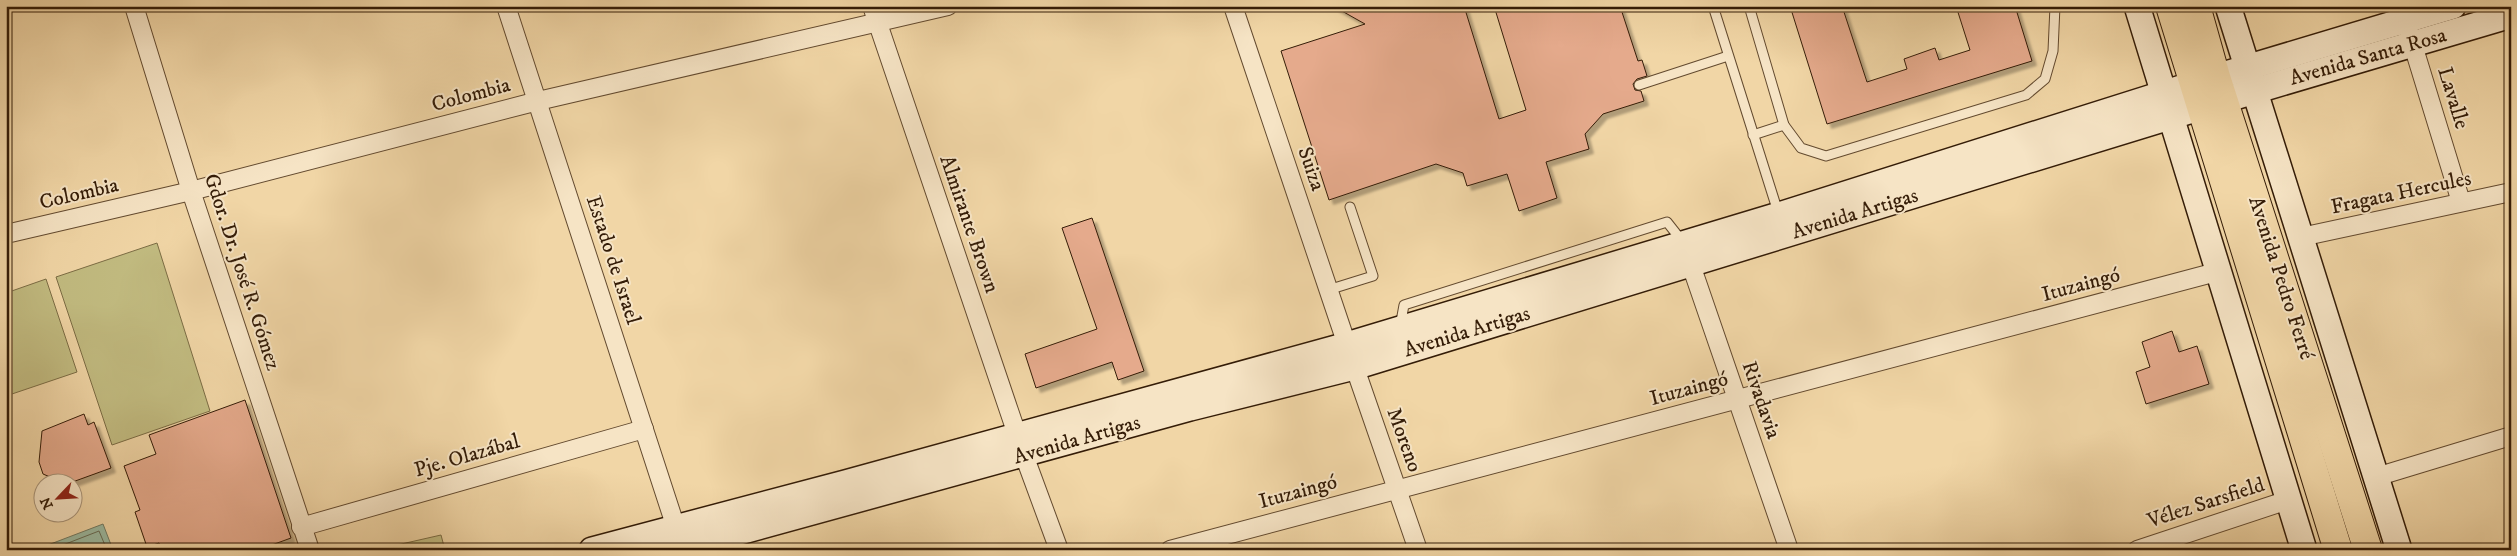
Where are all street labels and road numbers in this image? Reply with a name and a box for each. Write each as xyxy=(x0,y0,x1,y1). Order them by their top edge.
street label: Avenida Santa Rosa xyxy=(2287,22,2450,92)
street label: Lavalle xyxy=(2431,64,2475,132)
street label: Colombia xyxy=(429,72,513,118)
street label: Suiza xyxy=(1291,144,1331,194)
street label: Almirante Brown xyxy=(933,152,1005,296)
street label: Fragata Hercules xyxy=(2328,165,2474,221)
street label: Gdor. Dr. José R. Gómez xyxy=(198,170,286,374)
street label: Colombia xyxy=(37,172,121,216)
street label: Avenida Artigas xyxy=(1789,182,1921,246)
street label: Estado de Israel xyxy=(580,192,646,328)
street label: Avenida Pedro Ferré xyxy=(2242,193,2320,363)
street label: Ituzaingó xyxy=(2039,262,2123,308)
street label: Avenida Artigas xyxy=(1401,300,1533,364)
street label: Rivadavia xyxy=(1736,358,1786,442)
street label: Ituzaingó xyxy=(1647,366,1731,412)
street label: Moreno xyxy=(1380,404,1428,476)
street label: Avenida Artigas xyxy=(1011,410,1143,470)
street label: Pje. Olazábal xyxy=(411,428,523,483)
street label: Ituzaingó xyxy=(1256,469,1340,515)
street label: Vélez Sarsfield xyxy=(2143,472,2268,534)

